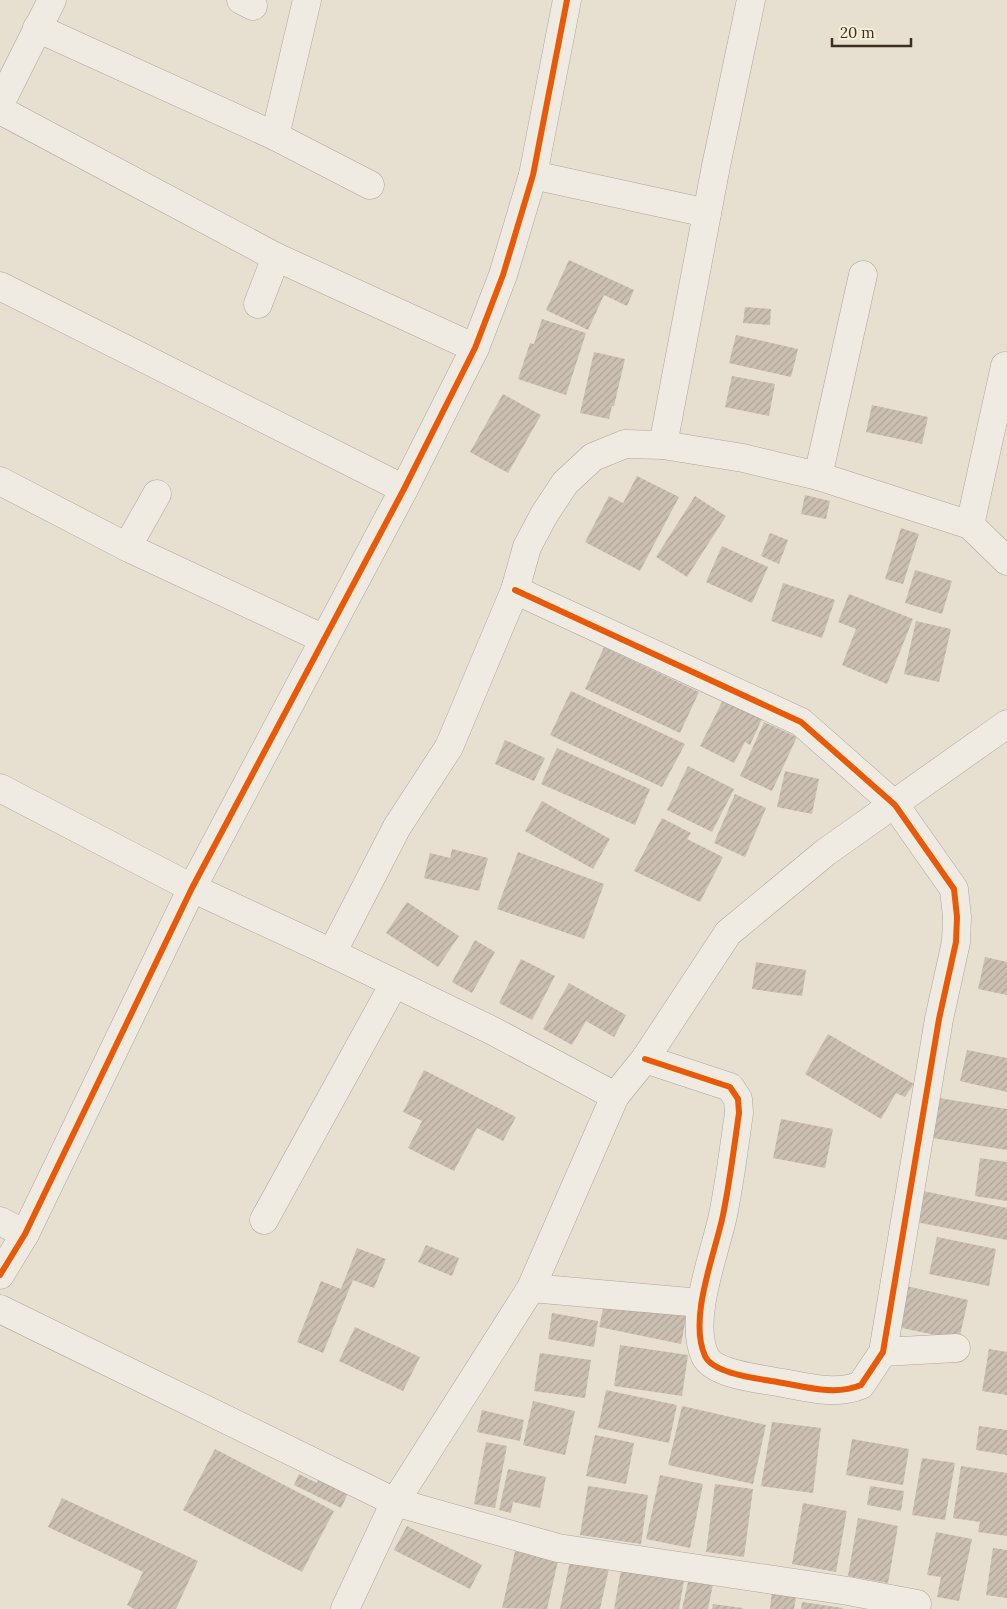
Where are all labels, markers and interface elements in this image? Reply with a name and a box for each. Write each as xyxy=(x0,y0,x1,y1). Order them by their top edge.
scale bar xyxy=(832,15,911,47)
text: 20 m xyxy=(840,23,875,42)

